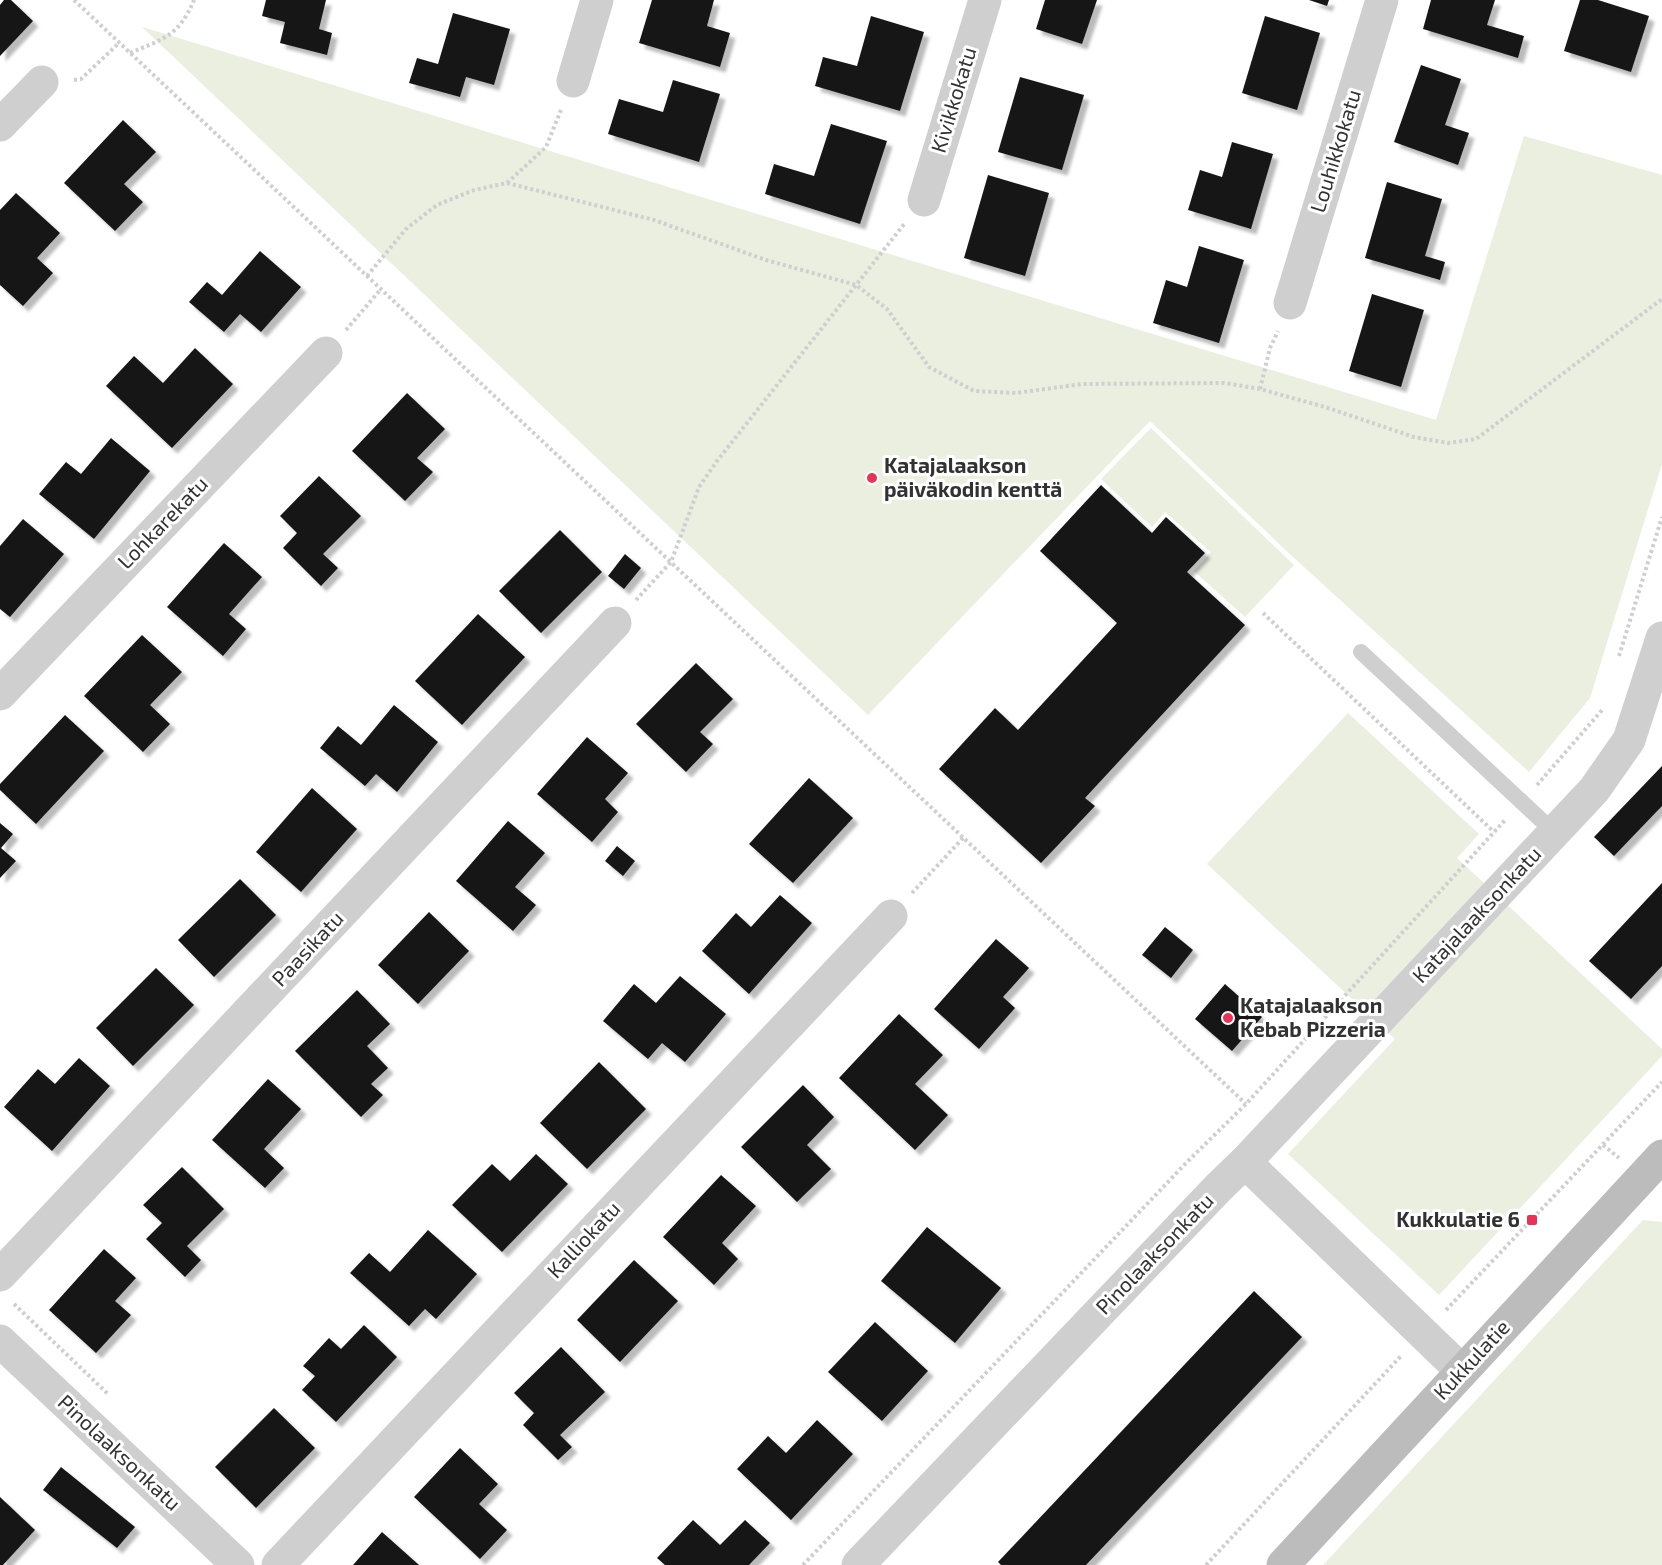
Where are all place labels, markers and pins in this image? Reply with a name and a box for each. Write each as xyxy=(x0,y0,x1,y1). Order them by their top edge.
place label: Katajalaakson päiväkodin kenttä xyxy=(884,452,1062,501)
marker: Katajalaakson päiväkodin kenttä xyxy=(865,471,879,485)
place label: Katajalaakson Kebab Pizzeria xyxy=(1240,992,1386,1041)
marker: Katajalaakson Kebab Pizzeria xyxy=(1221,1011,1235,1025)
place label: Kukkulatie 6 xyxy=(1396,1206,1520,1231)
marker: Kukkulatie 6 xyxy=(1525,1213,1539,1227)

